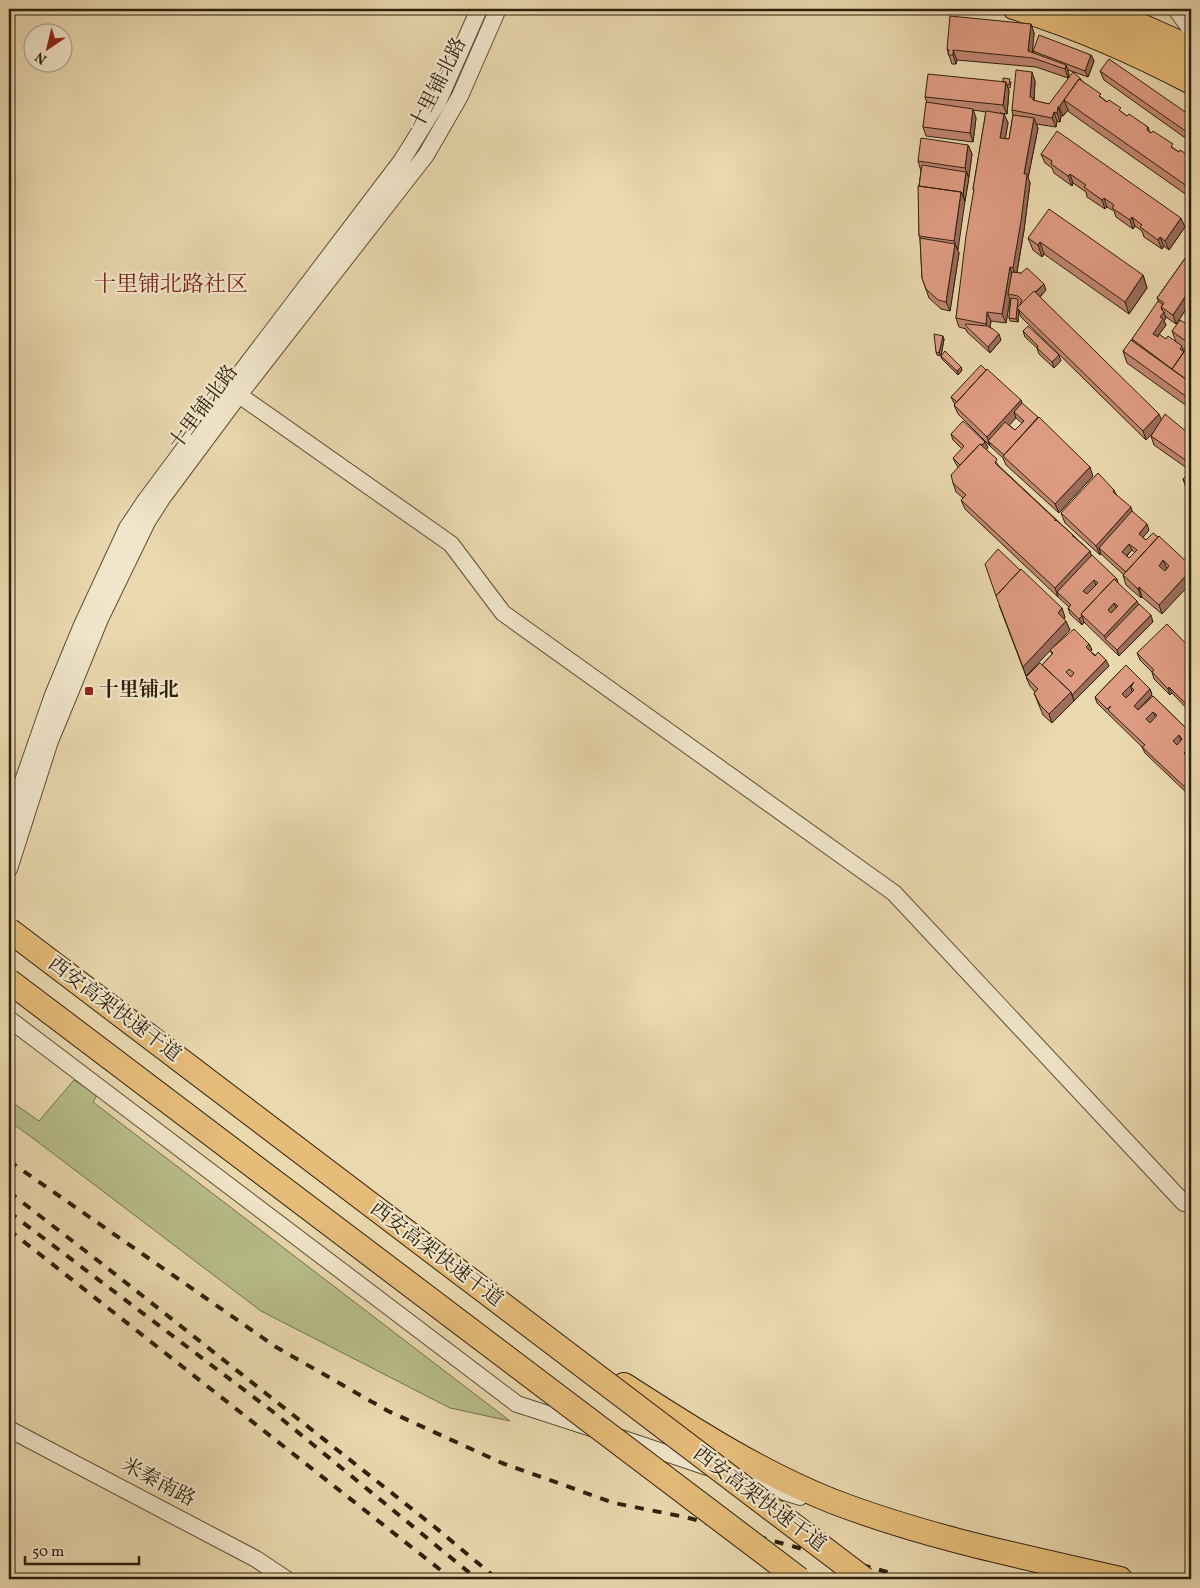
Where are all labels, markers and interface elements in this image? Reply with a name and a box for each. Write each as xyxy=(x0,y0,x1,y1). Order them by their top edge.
north arrow xyxy=(22,22,72,72)
street label: 十里铺北路 xyxy=(404,33,474,135)
text: N xyxy=(32,47,51,68)
district label: 十里铺北路社区 xyxy=(94,270,248,301)
street label: 十里铺北路 xyxy=(163,360,245,456)
place label: 十里铺北 xyxy=(99,677,179,705)
marker: 十里铺北 xyxy=(83,685,95,697)
street label: 西安高架快速干道 xyxy=(42,951,186,1069)
street label: 西安高架快速干道 xyxy=(364,1196,508,1314)
street label: 西安高架快速干道 xyxy=(687,1441,831,1559)
street label: 米秦南路 xyxy=(116,1452,200,1514)
scale bar xyxy=(25,1533,139,1565)
text: 50 m xyxy=(32,1542,64,1563)

